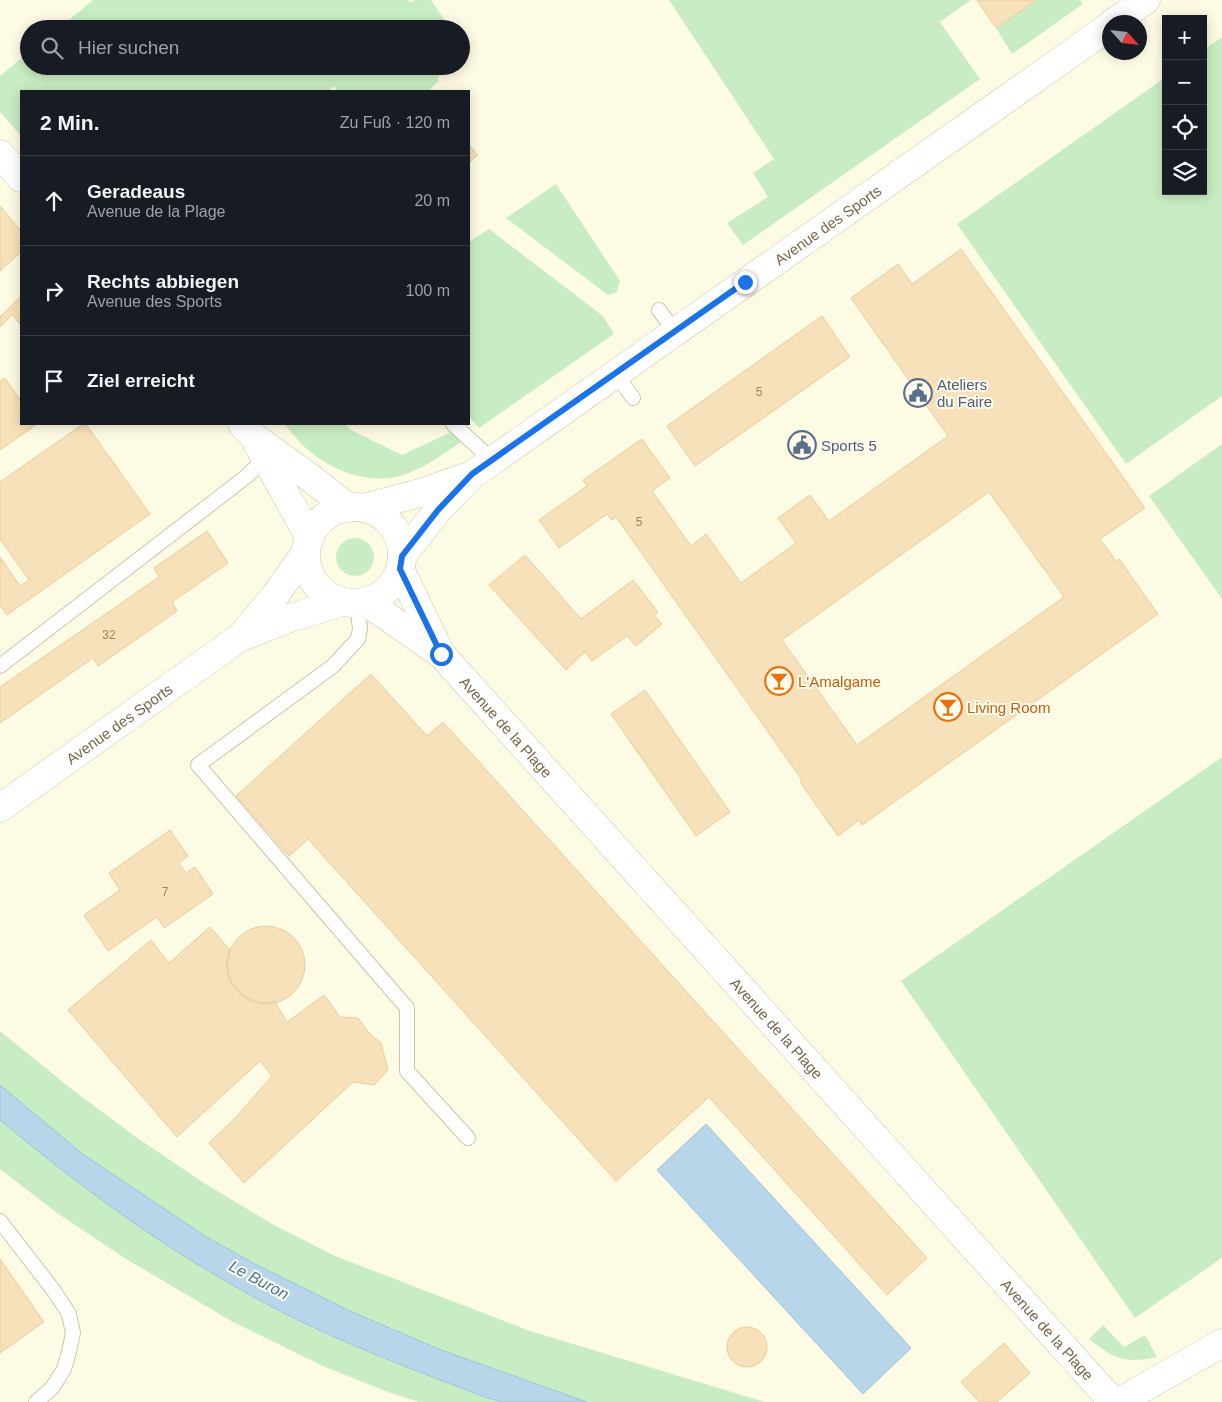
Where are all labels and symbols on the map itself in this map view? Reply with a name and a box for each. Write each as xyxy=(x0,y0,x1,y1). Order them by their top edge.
north arrow xyxy=(1102,15,1147,60)
street label: Avenue des Sports xyxy=(771,181,884,268)
route end xyxy=(734,271,757,294)
place label: Ateliers du Faire xyxy=(937,376,992,410)
public building icon: Ateliers du Faire xyxy=(903,378,933,408)
house number: 5 xyxy=(756,385,763,399)
public building icon: Sports 5 xyxy=(787,430,817,460)
place label: Sports 5 xyxy=(821,437,877,454)
house number: 5 xyxy=(636,515,643,529)
house number: 32 xyxy=(102,628,116,642)
route start xyxy=(430,643,453,666)
bar icon: L'Amalgame xyxy=(764,666,794,696)
street label: Avenue de la Plage xyxy=(457,673,556,781)
place label: L'Amalgame xyxy=(798,673,881,690)
street label: Avenue des Sports xyxy=(62,680,175,767)
bar icon: Living Room xyxy=(933,692,963,722)
place label: Living Room xyxy=(967,699,1050,716)
house number: 7 xyxy=(162,885,169,899)
street label: Avenue de la Plage xyxy=(727,974,827,1082)
water label: Le Buron xyxy=(226,1257,292,1303)
street label: Avenue de la Plage xyxy=(998,1275,1097,1383)

